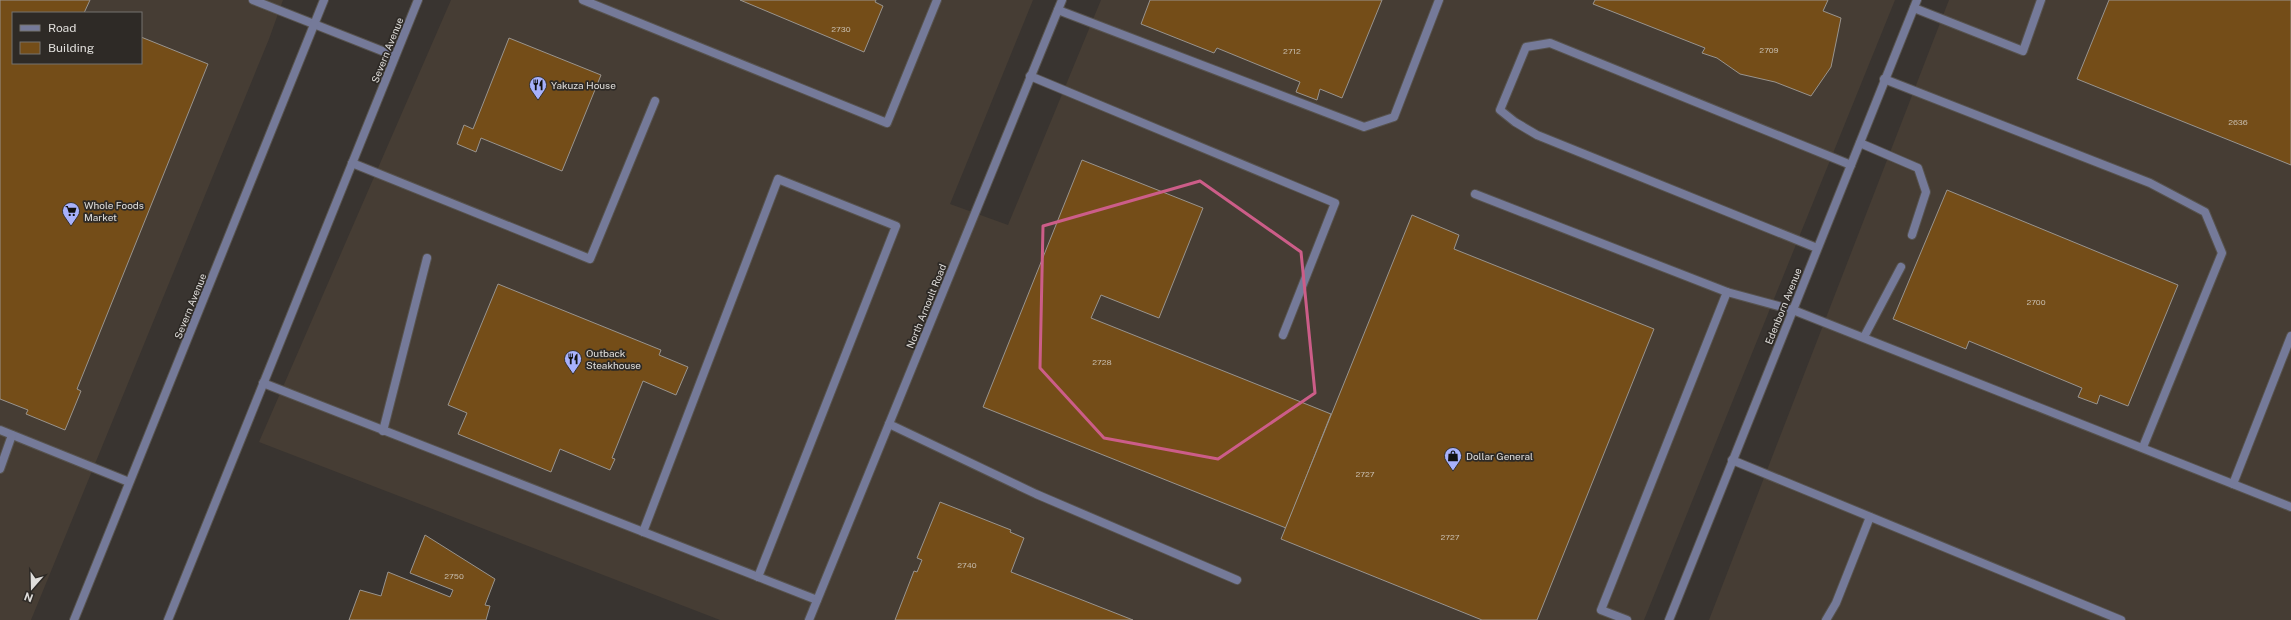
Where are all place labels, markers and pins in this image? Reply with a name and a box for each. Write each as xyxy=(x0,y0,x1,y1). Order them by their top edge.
restaurant icon: Yakuza House xyxy=(528,75,548,100)
place label: Yakuza House xyxy=(551,79,616,91)
place label: Whole Foods Market xyxy=(84,199,144,223)
supermarket icon: Whole Foods Market xyxy=(61,201,81,226)
place label: Outback Steakhouse xyxy=(586,347,641,371)
restaurant icon: Outback Steakhouse xyxy=(563,349,583,374)
shop icon: Dollar General xyxy=(1443,446,1463,471)
place label: Dollar General xyxy=(1466,450,1533,462)

